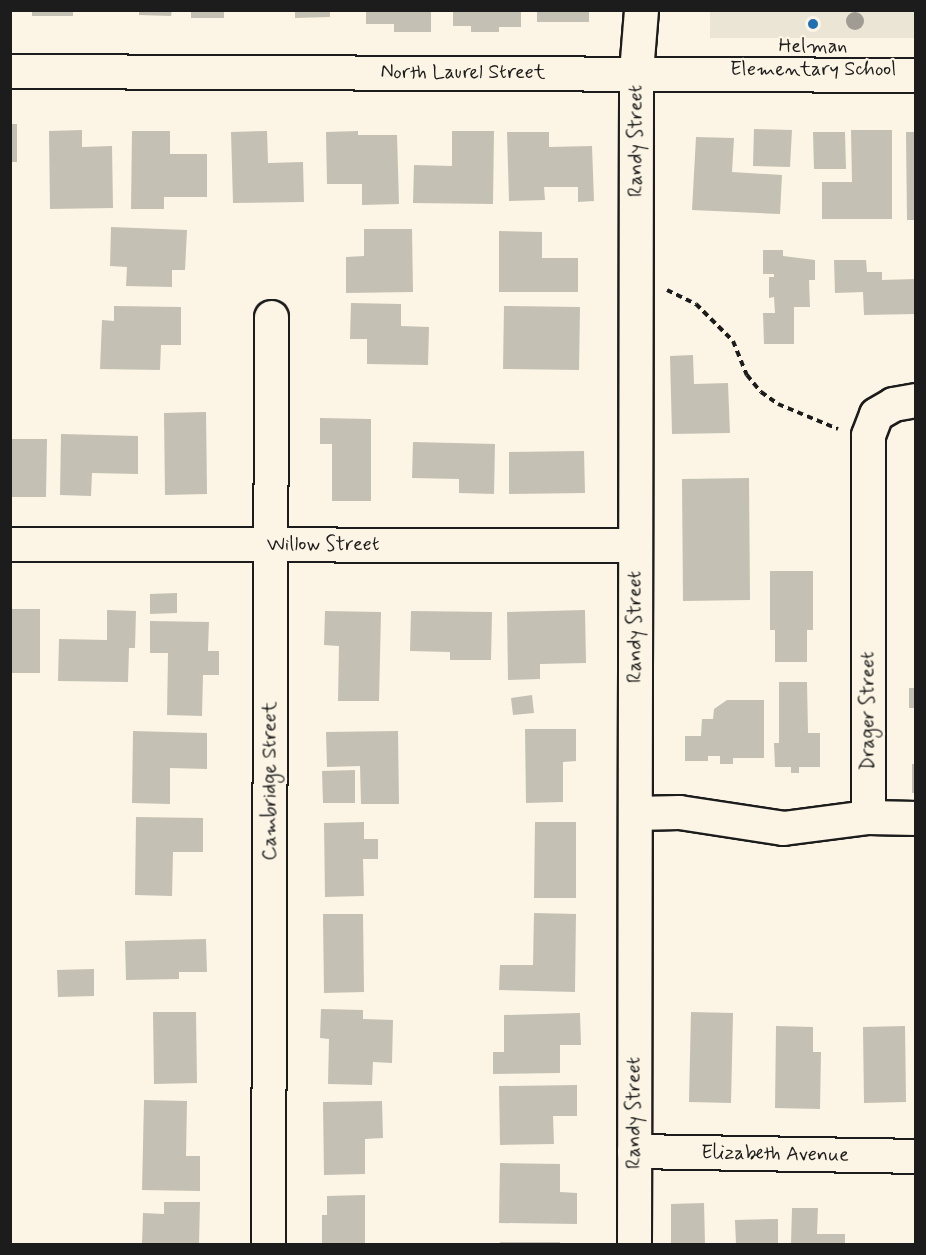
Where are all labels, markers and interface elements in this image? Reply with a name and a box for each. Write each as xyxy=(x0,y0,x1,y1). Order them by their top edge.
marker: Helman Elementary School xyxy=(806,17,820,31)
place label: Helman Elementary School xyxy=(730,34,896,81)
street label: North Laurel Street xyxy=(380,60,546,84)
street label: Randy Street xyxy=(624,83,648,199)
street label: Willow Street xyxy=(265,532,381,556)
street label: Randy Street xyxy=(623,569,647,685)
street label: Drager Street xyxy=(856,650,880,772)
street label: Cambridge Street xyxy=(258,701,282,861)
street label: Randy Street xyxy=(622,1055,646,1171)
street label: Elizabeth Avenue xyxy=(701,1141,849,1167)

